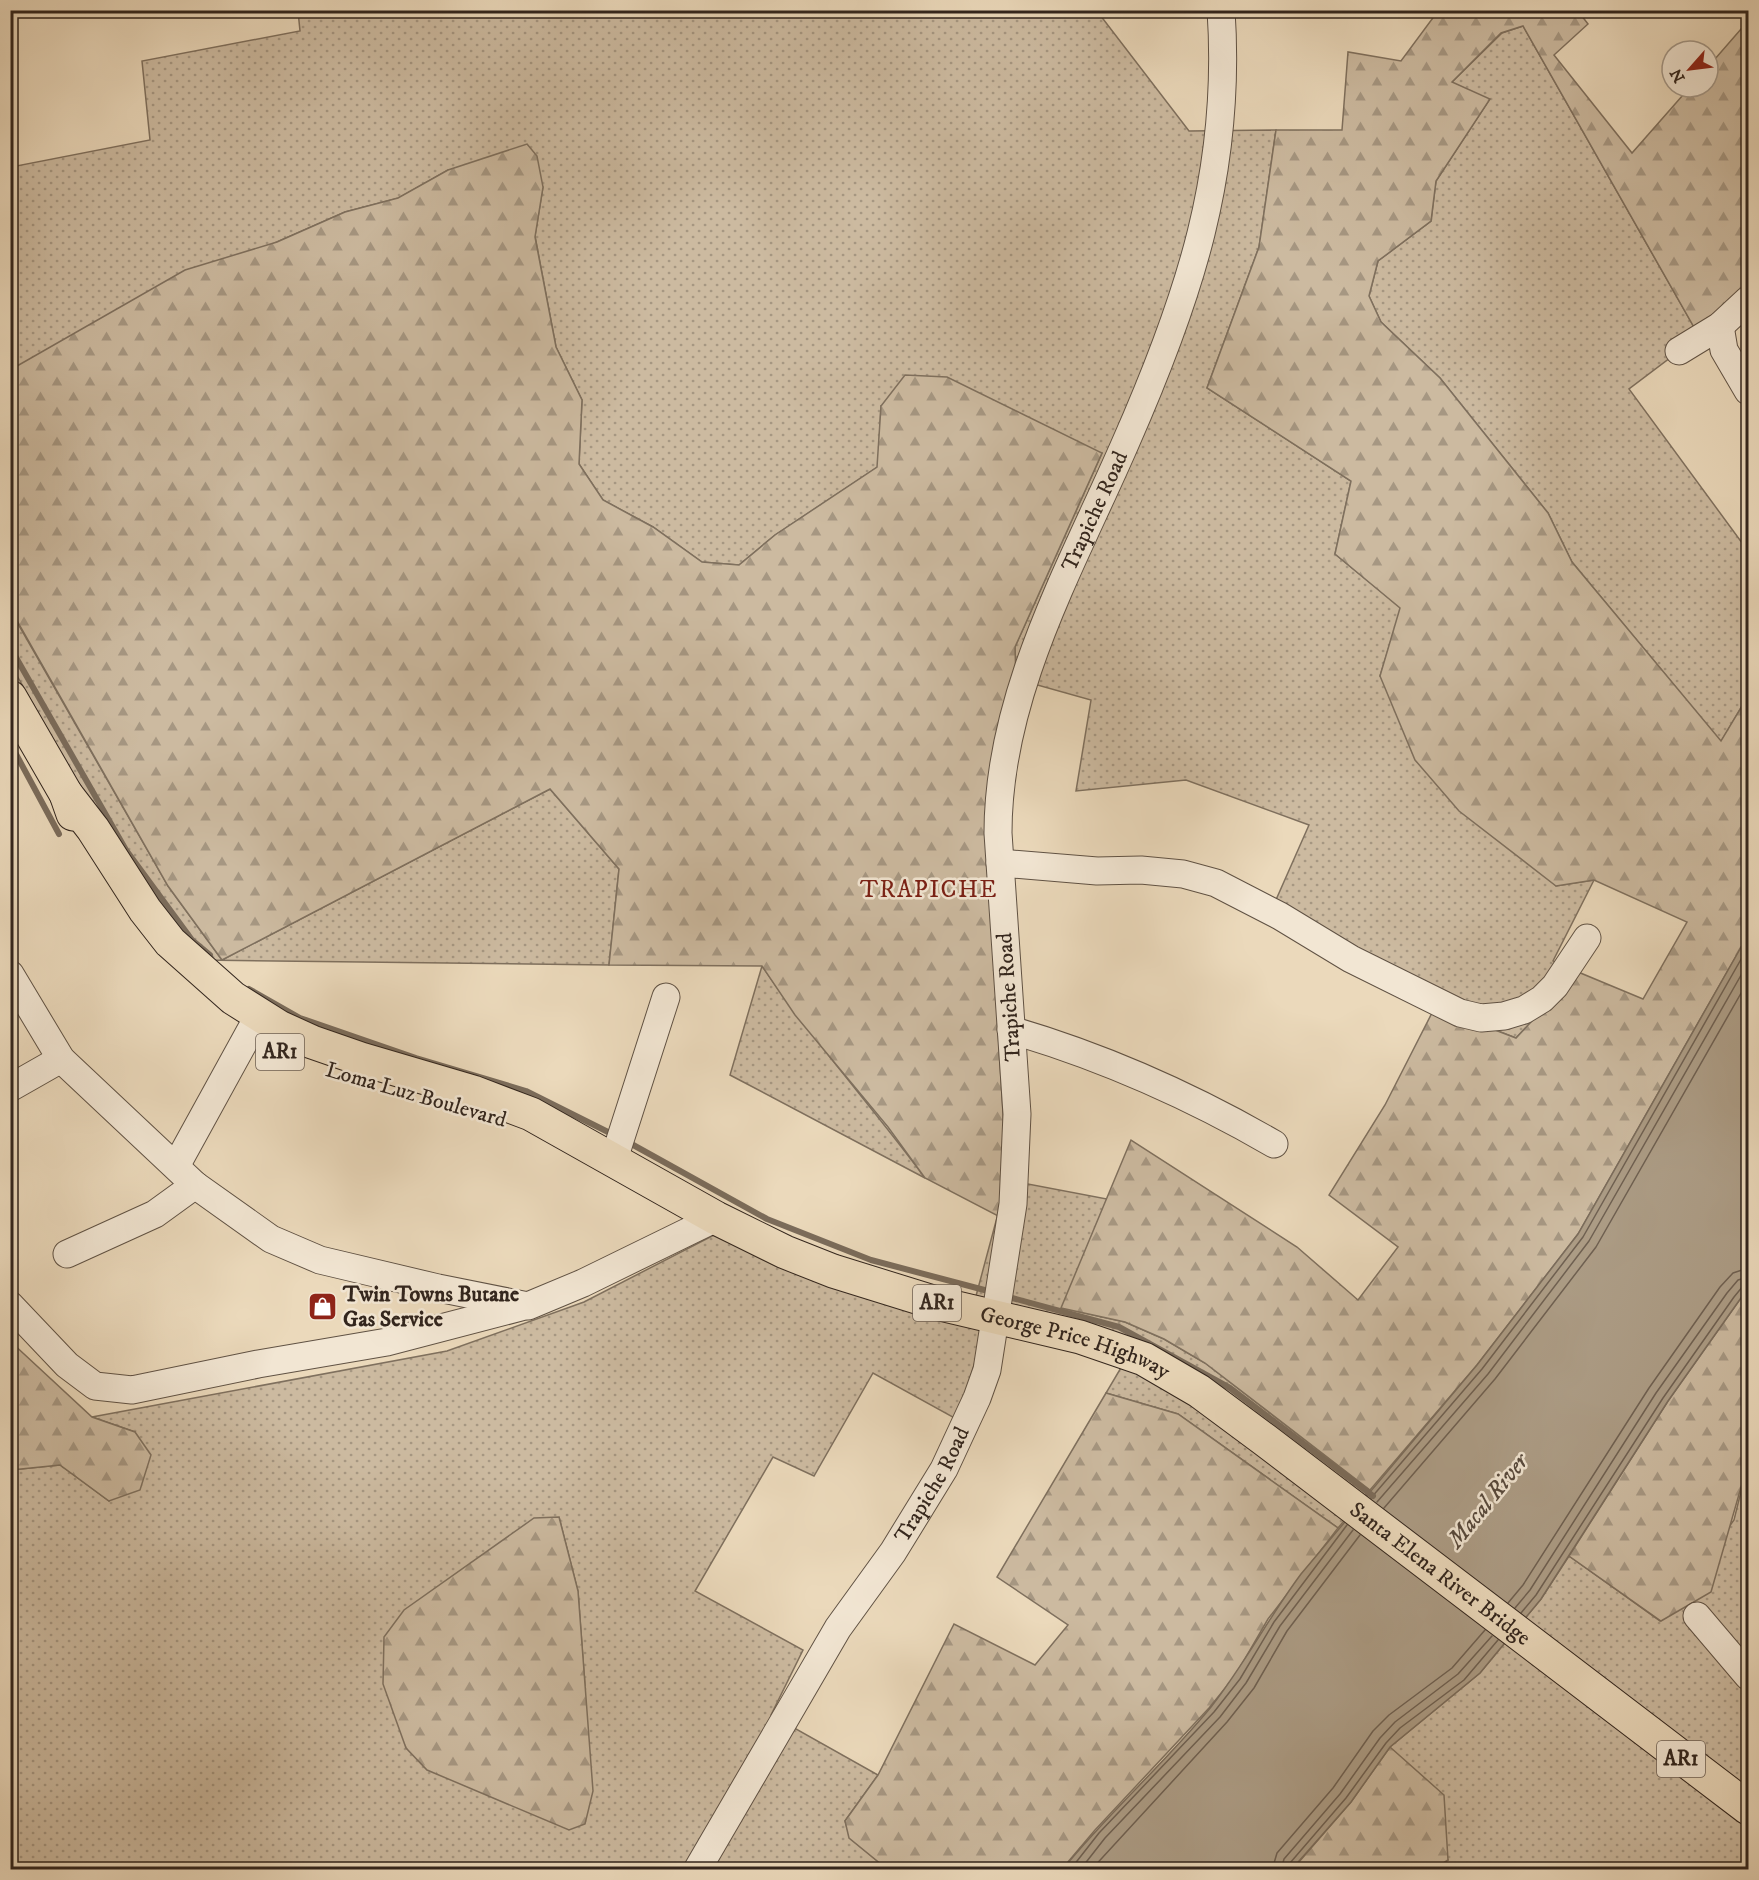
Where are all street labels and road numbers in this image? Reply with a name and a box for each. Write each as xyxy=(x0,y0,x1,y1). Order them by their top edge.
street label: Trapiche Road xyxy=(1055,447,1134,575)
street label: Trapiche Road xyxy=(991,932,1027,1062)
road number: AR1 xyxy=(256,1034,304,1070)
street label: Loma Luz Boulevard xyxy=(322,1056,510,1134)
road number: AR1 xyxy=(913,1285,961,1321)
street label: George Price Highway xyxy=(977,1300,1175,1385)
street label: Trapiche Road xyxy=(889,1422,975,1548)
street label: Santa Elena River Bridge xyxy=(1344,1496,1536,1651)
road number: AR1 xyxy=(1657,1741,1705,1777)

